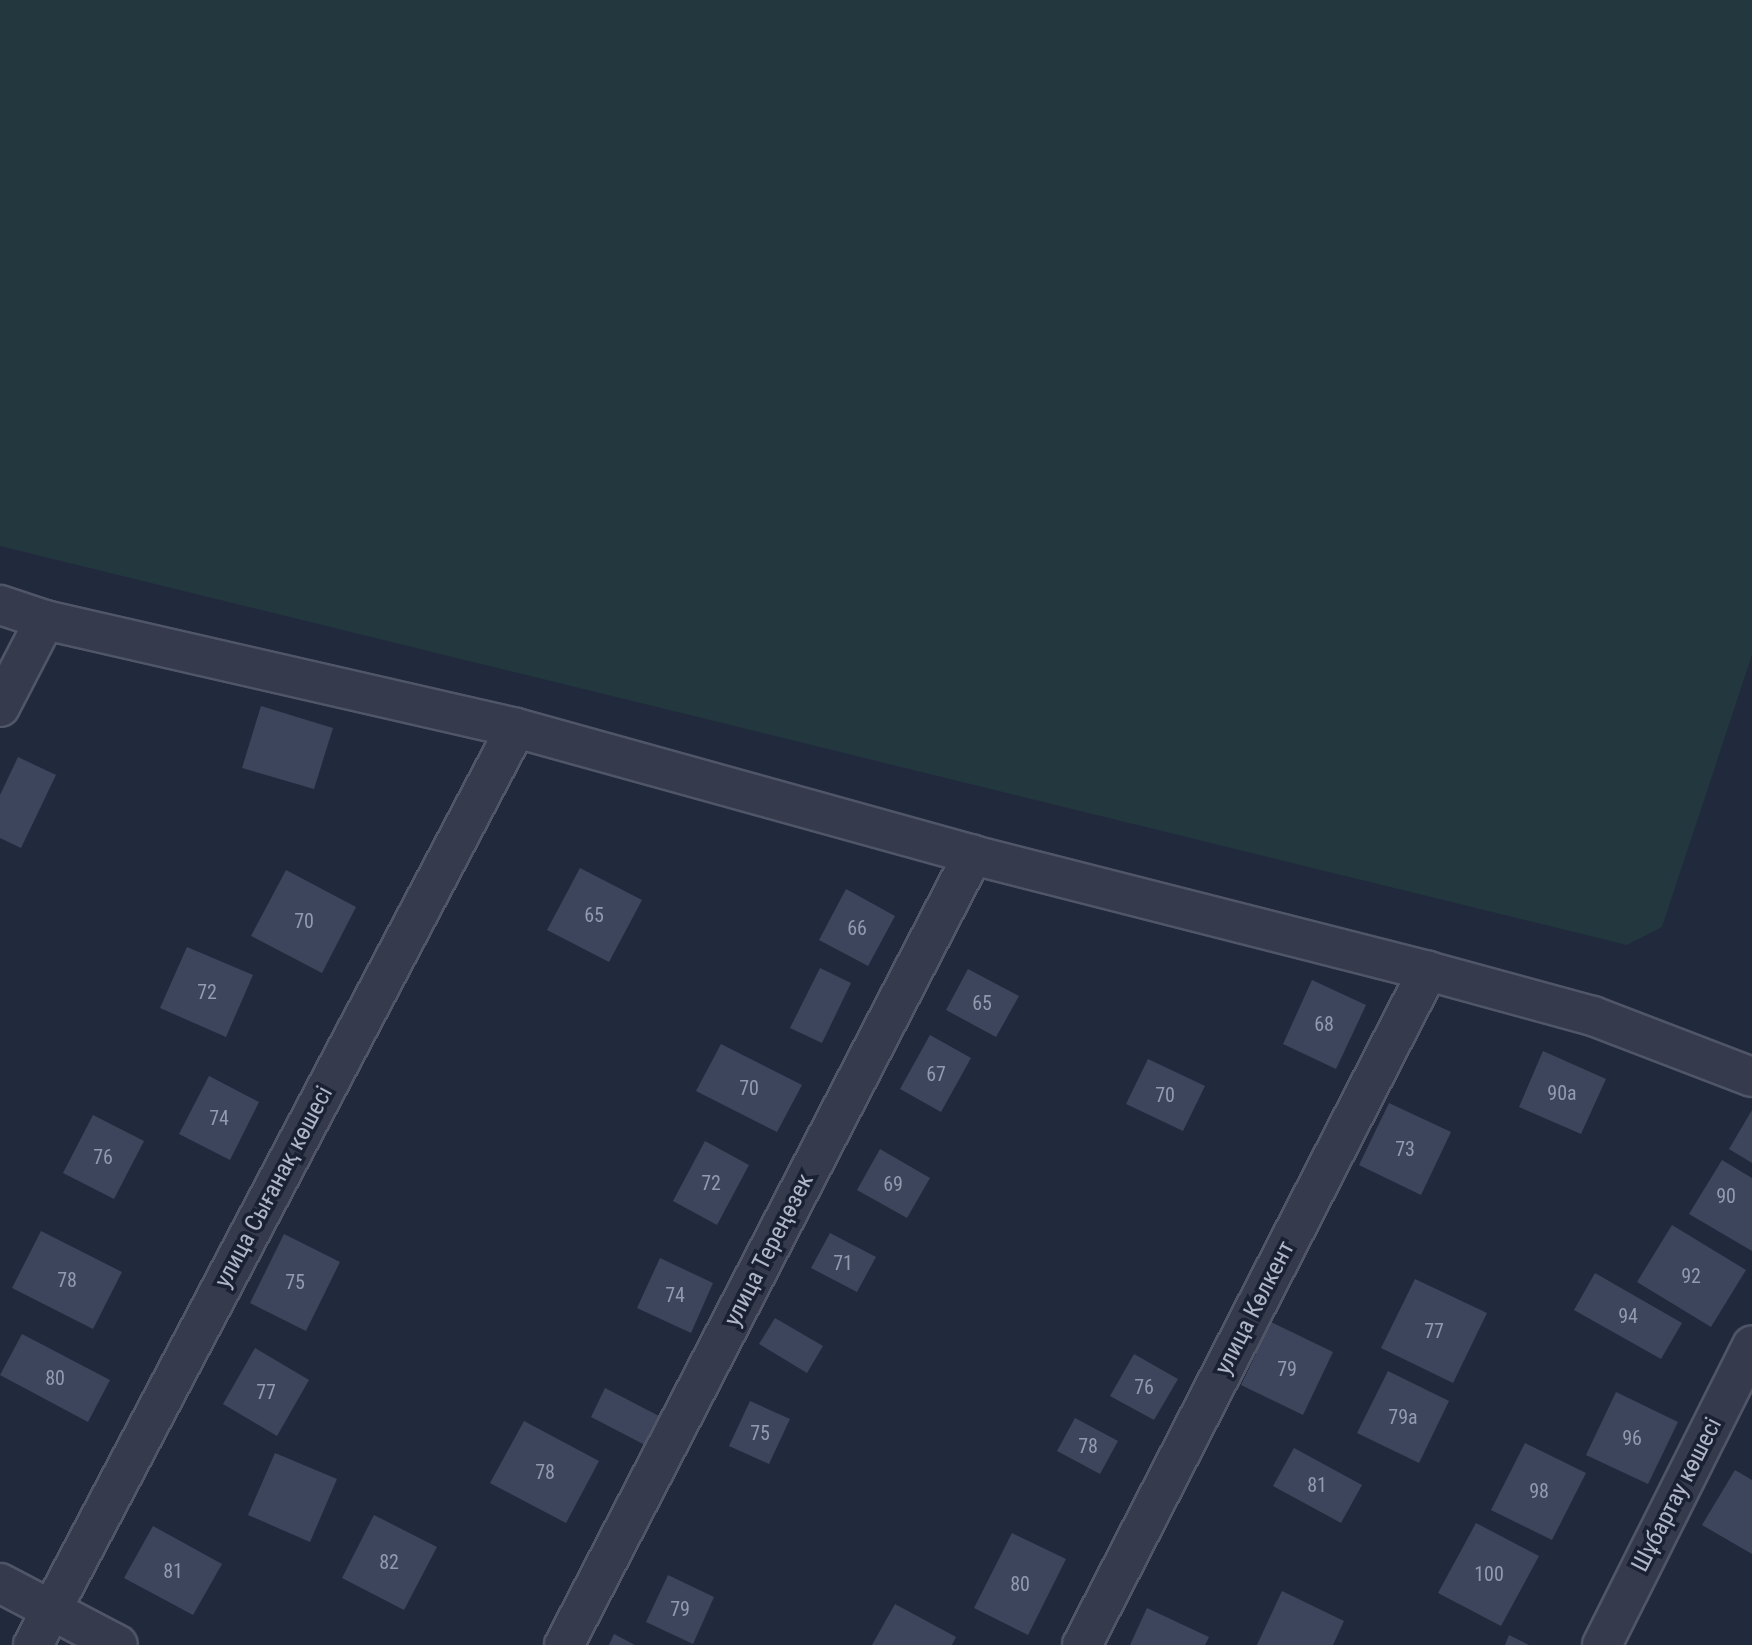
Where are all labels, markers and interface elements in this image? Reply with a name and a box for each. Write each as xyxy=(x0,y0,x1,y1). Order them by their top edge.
house number: 65 xyxy=(584,903,604,927)
house number: 70 xyxy=(294,909,314,933)
house number: 66 xyxy=(847,916,867,940)
house number: 72 xyxy=(197,980,217,1004)
house number: 65 xyxy=(972,991,992,1015)
house number: 68 xyxy=(1314,1012,1334,1036)
house number: 67 xyxy=(926,1062,946,1086)
house number: 70 xyxy=(739,1076,759,1100)
street label: улица Сығанақ көшесі xyxy=(209,1081,339,1293)
house number: 90а xyxy=(1547,1081,1577,1105)
house number: 70 xyxy=(1155,1083,1175,1107)
house number: 74 xyxy=(209,1106,229,1130)
house number: 73 xyxy=(1395,1137,1415,1161)
house number: 76 xyxy=(93,1145,113,1169)
street label: улица Тереңөзек xyxy=(718,1169,820,1331)
house number: 72 xyxy=(701,1171,721,1195)
house number: 69 xyxy=(883,1172,903,1196)
house number: 90 xyxy=(1716,1184,1736,1208)
street label: улица Көлкент xyxy=(1209,1236,1301,1380)
house number: 71 xyxy=(833,1251,853,1275)
house number: 92 xyxy=(1681,1264,1701,1288)
house number: 78 xyxy=(57,1268,77,1292)
house number: 75 xyxy=(285,1270,305,1294)
house number: 74 xyxy=(665,1283,685,1307)
house number: 94 xyxy=(1618,1304,1638,1328)
house number: 77 xyxy=(1424,1319,1444,1343)
house number: 79 xyxy=(1277,1357,1297,1381)
house number: 80 xyxy=(45,1366,65,1390)
house number: 76 xyxy=(1134,1375,1154,1399)
house number: 77 xyxy=(256,1380,276,1404)
house number: 79а xyxy=(1388,1405,1418,1429)
street label: Шұбартау көшесі xyxy=(1626,1413,1728,1577)
house number: 75 xyxy=(750,1421,770,1445)
house number: 96 xyxy=(1622,1426,1642,1450)
house number: 78 xyxy=(1078,1434,1098,1458)
house number: 78 xyxy=(535,1460,555,1484)
house number: 81 xyxy=(1307,1473,1327,1497)
house number: 98 xyxy=(1529,1479,1549,1503)
house number: 82 xyxy=(379,1550,399,1574)
house number: 81 xyxy=(163,1559,183,1583)
house number: 100 xyxy=(1474,1562,1504,1586)
house number: 80 xyxy=(1010,1572,1030,1596)
house number: 79 xyxy=(670,1597,690,1621)

